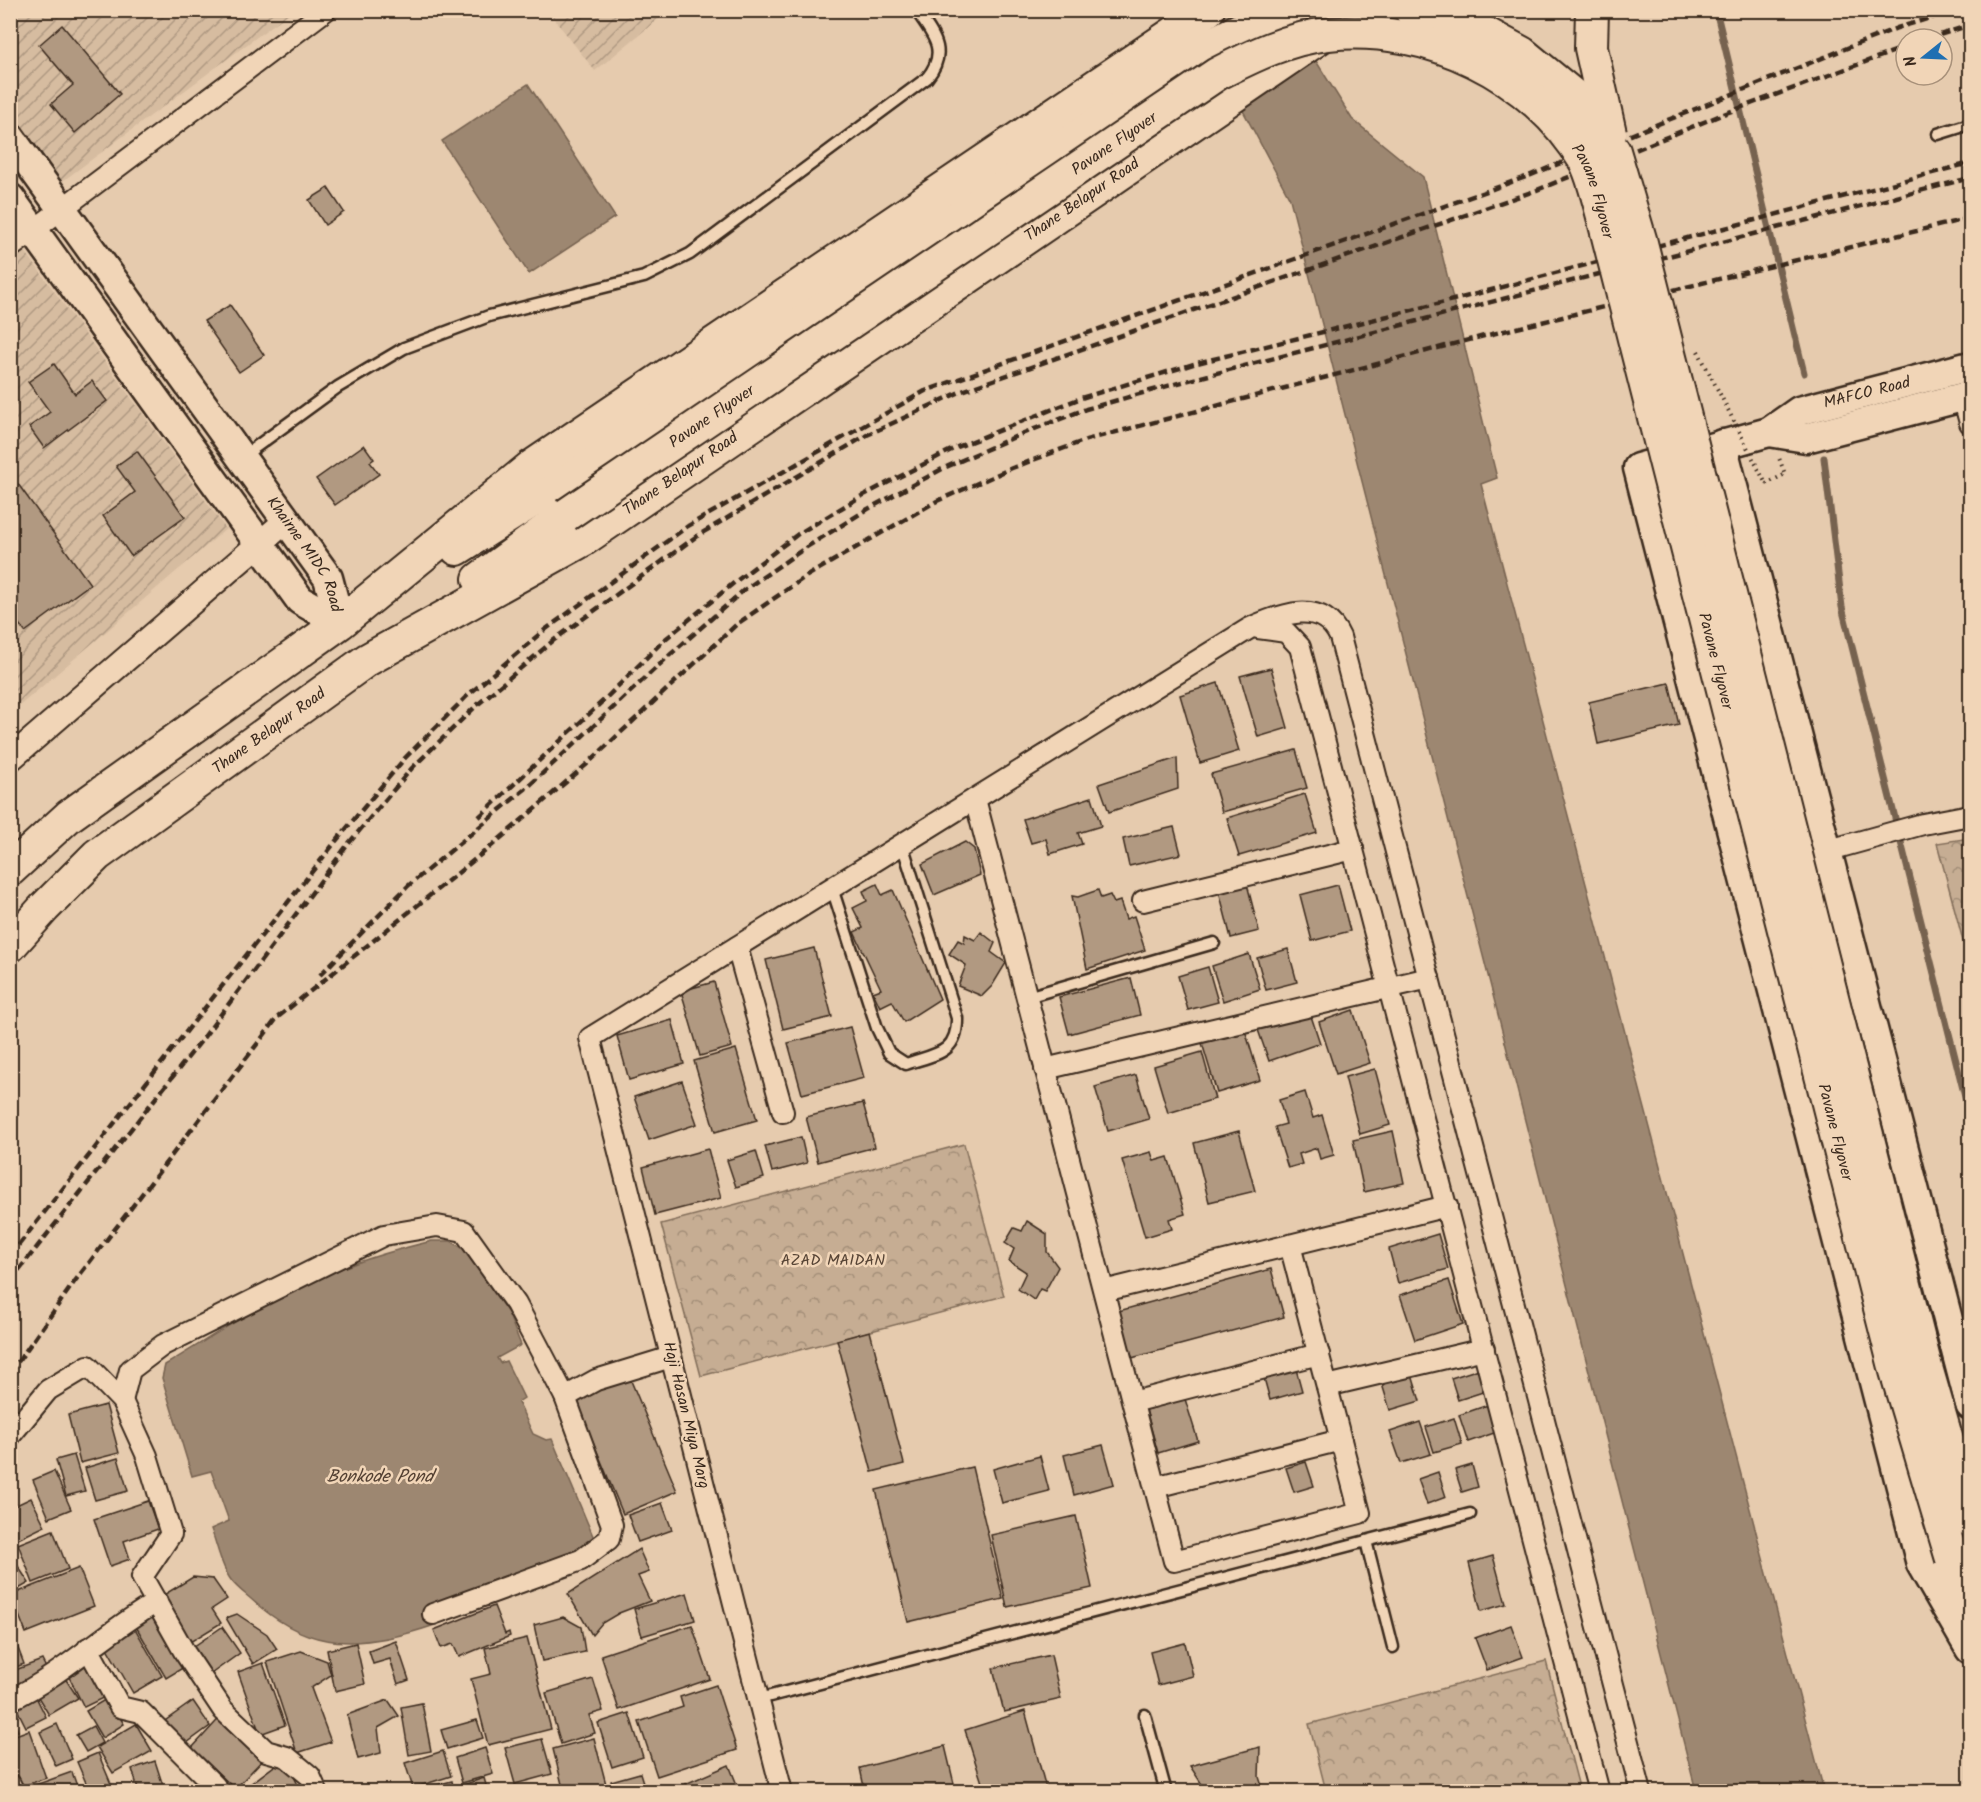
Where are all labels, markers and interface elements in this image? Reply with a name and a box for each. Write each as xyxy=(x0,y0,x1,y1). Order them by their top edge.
north arrow xyxy=(1894,27,1954,87)
text: N xyxy=(1898,53,1925,70)
street label: Pavane Flyover xyxy=(1066,105,1163,182)
street label: Pavane Flyover xyxy=(1565,139,1621,243)
street label: Thane Belapur Road xyxy=(1019,151,1145,248)
street label: MAFCO Road xyxy=(1821,370,1914,416)
street label: Pavane Flyover xyxy=(664,377,761,454)
street label: Thane Belapur Road xyxy=(618,425,744,522)
street label: Khairne MIDC Road xyxy=(260,491,349,616)
street label: Pavane Flyover xyxy=(1692,610,1741,714)
street label: Thane Belapur Road xyxy=(207,681,332,780)
street label: Pavane Flyover xyxy=(1811,1081,1860,1185)
park label: AZAD MAIDAN xyxy=(781,1248,885,1273)
street label: Haji Hasan Miya Marg xyxy=(656,1339,716,1491)
water label: Bonkode Pond xyxy=(327,1463,437,1492)

